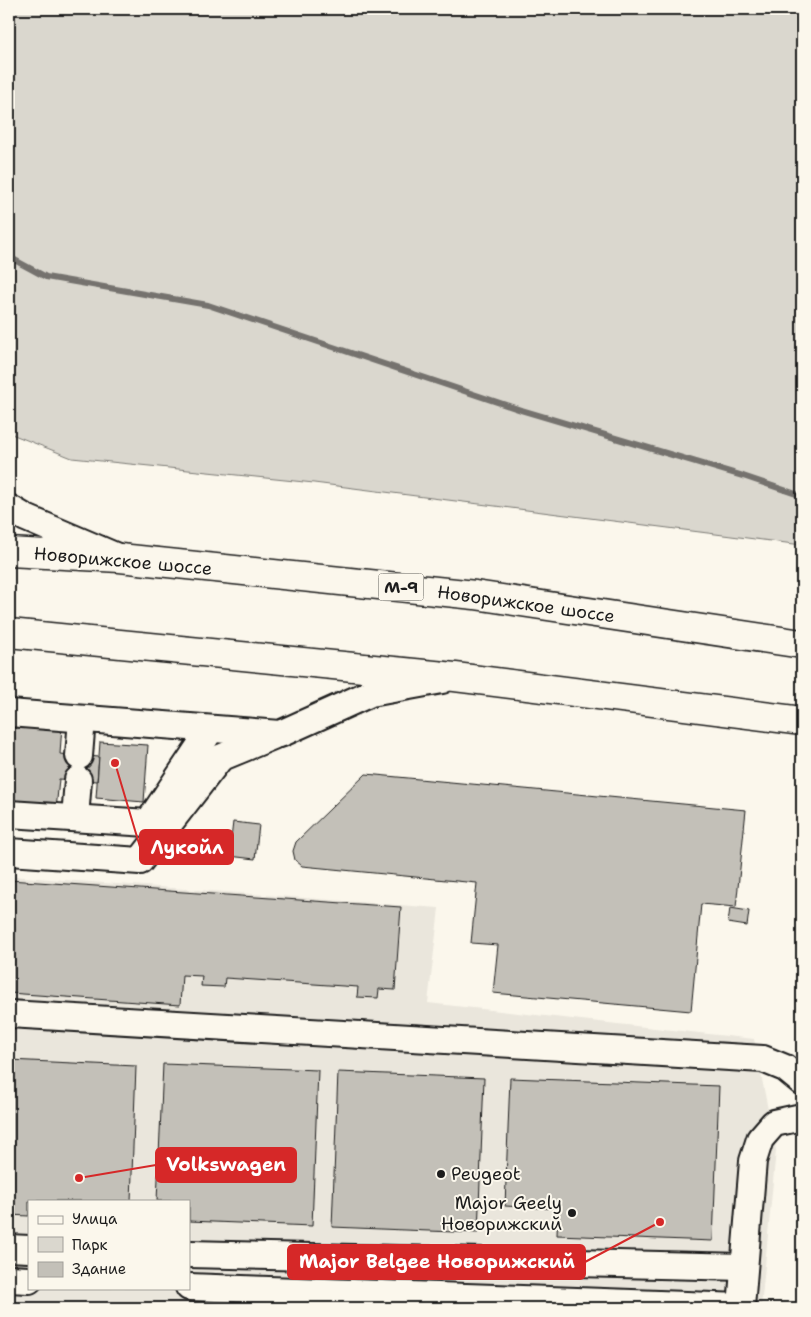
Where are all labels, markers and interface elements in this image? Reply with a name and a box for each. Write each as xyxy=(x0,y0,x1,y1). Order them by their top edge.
street label: Новорижское шоссе xyxy=(33,541,213,581)
road number: М-9 xyxy=(378,574,424,600)
street label: Новорижское шоссе xyxy=(436,580,616,628)
callout: Лукойл xyxy=(140,830,233,864)
text: Лукойл xyxy=(151,835,224,860)
callout: Volkswagen xyxy=(156,1148,296,1182)
text: Volkswagen xyxy=(166,1152,286,1177)
place label: Peugeot xyxy=(451,1162,521,1186)
marker: Peugeot xyxy=(435,1168,447,1180)
place label: Major Geely Новорижский xyxy=(441,1191,562,1236)
legend xyxy=(28,1200,190,1290)
marker: Major Geely Новорижский xyxy=(566,1207,578,1219)
text: Улица xyxy=(72,1209,118,1229)
text: Парк xyxy=(72,1235,108,1255)
callout: Major Belgee Новорижский xyxy=(288,1245,585,1279)
text: Major Belgee Новорижский xyxy=(299,1249,575,1274)
text: Здание xyxy=(72,1259,126,1279)

